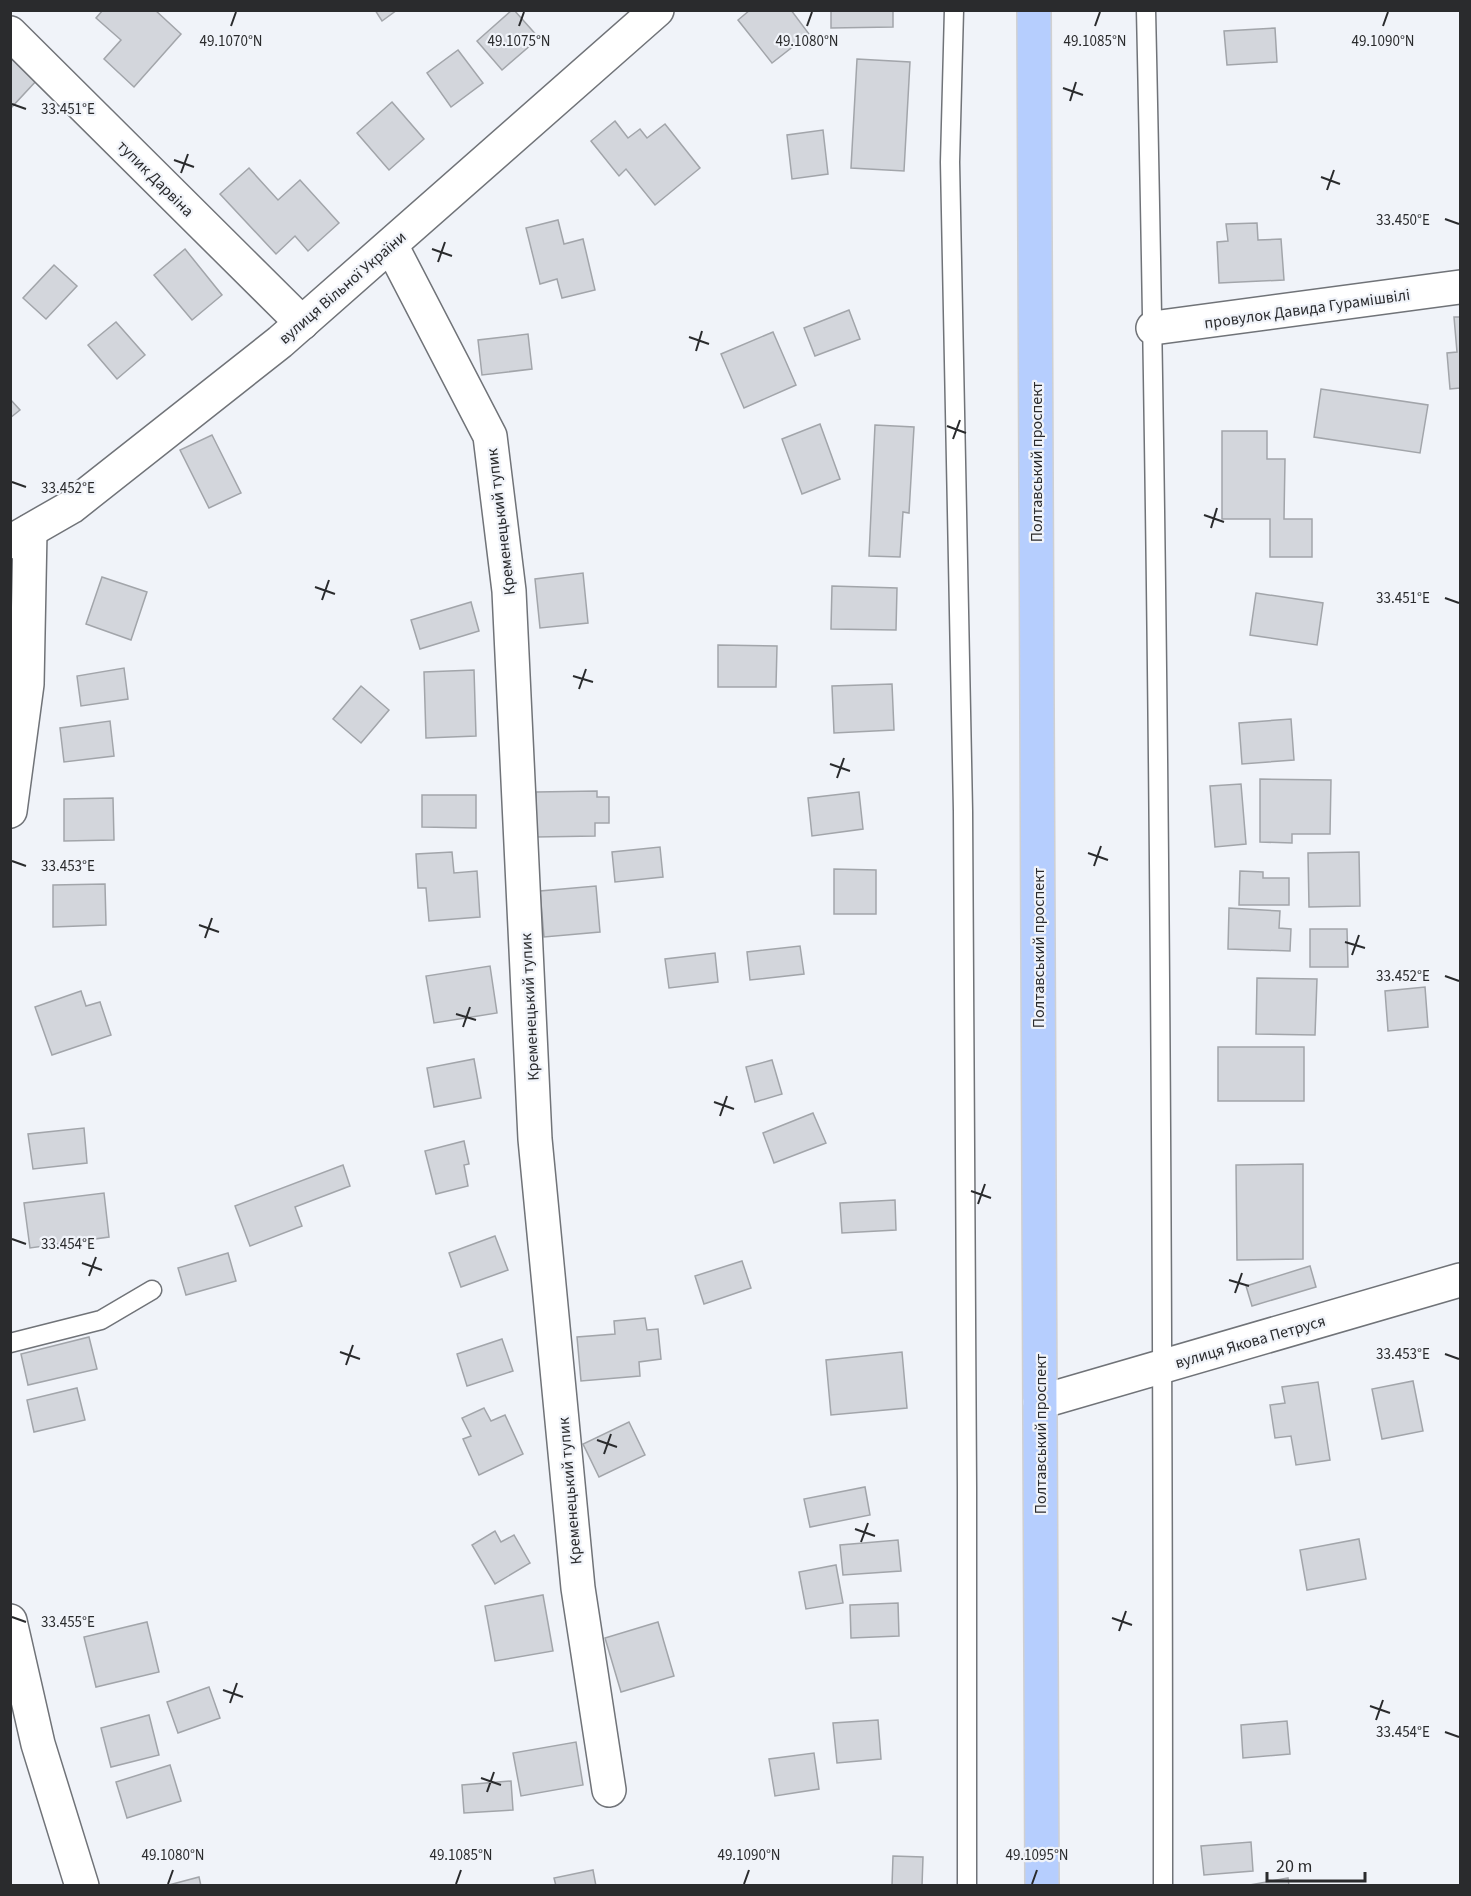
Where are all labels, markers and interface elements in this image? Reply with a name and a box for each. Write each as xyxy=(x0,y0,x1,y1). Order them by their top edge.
text: 49.1070°N xyxy=(199,31,263,52)
text: 49.1075°N xyxy=(487,31,551,52)
text: 49.1080°N xyxy=(775,31,839,52)
text: 49.1085°N xyxy=(1063,31,1127,52)
text: 49.1090°N xyxy=(1351,31,1415,52)
text: 33.451°E xyxy=(41,99,95,120)
street label: тупик Дарвіна xyxy=(112,135,199,222)
text: 33.450°E xyxy=(1376,210,1430,231)
street label: вулиця Вільної України xyxy=(274,226,411,349)
street label: провулок Давида Гурамішвілі xyxy=(1203,284,1411,334)
street label: Полтавський проспект xyxy=(1026,382,1048,542)
street label: Кременецький тупик xyxy=(481,447,521,597)
text: 33.452°E xyxy=(41,478,95,499)
text: 33.451°E xyxy=(1376,588,1430,609)
text: 33.453°E xyxy=(41,856,95,877)
street label: Полтавський проспект xyxy=(1028,868,1050,1028)
street label: Кременецький тупик xyxy=(515,933,545,1081)
text: 33.452°E xyxy=(1376,966,1430,987)
text: 33.454°E xyxy=(41,1234,95,1255)
street label: вулиця Якова Петруся xyxy=(1173,1310,1328,1374)
text: 33.453°E xyxy=(1376,1344,1430,1365)
street label: Полтавський проспект xyxy=(1030,1354,1052,1514)
street label: Кременецький тупик xyxy=(553,1416,587,1565)
text: 33.455°E xyxy=(41,1612,95,1633)
text: 33.454°E xyxy=(1376,1722,1430,1743)
text: 49.1080°N xyxy=(141,1845,205,1866)
text: 49.1085°N xyxy=(429,1845,493,1866)
text: 49.1090°N xyxy=(717,1845,781,1866)
text: 49.1095°N xyxy=(1005,1845,1069,1866)
scale bar xyxy=(1267,1845,1364,1883)
text: 20 m xyxy=(1276,1854,1312,1879)

